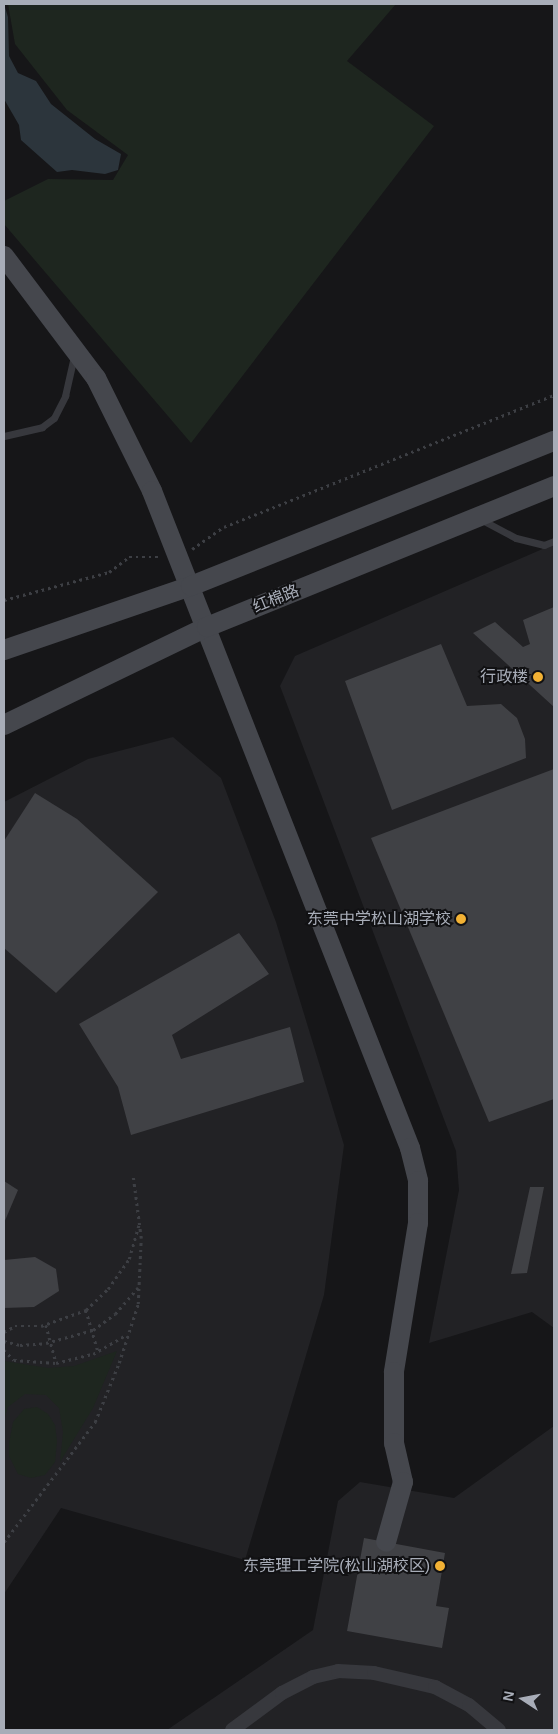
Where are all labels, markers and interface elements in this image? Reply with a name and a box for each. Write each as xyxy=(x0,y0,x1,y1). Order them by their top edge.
street label: 红棉路 xyxy=(250,581,302,617)
place label: 行政楼 xyxy=(480,667,528,687)
marker: 行政楼 xyxy=(532,671,544,683)
place label: 东莞中学松山湖学校 xyxy=(307,909,451,929)
marker: 东莞中学松山湖学校 xyxy=(455,913,467,925)
place label: 东莞理工学院(松山湖校区) xyxy=(243,1556,430,1576)
marker: 东莞理工学院(松山湖校区) xyxy=(434,1560,446,1572)
north arrow xyxy=(498,1674,548,1724)
text: N xyxy=(499,1690,517,1703)

